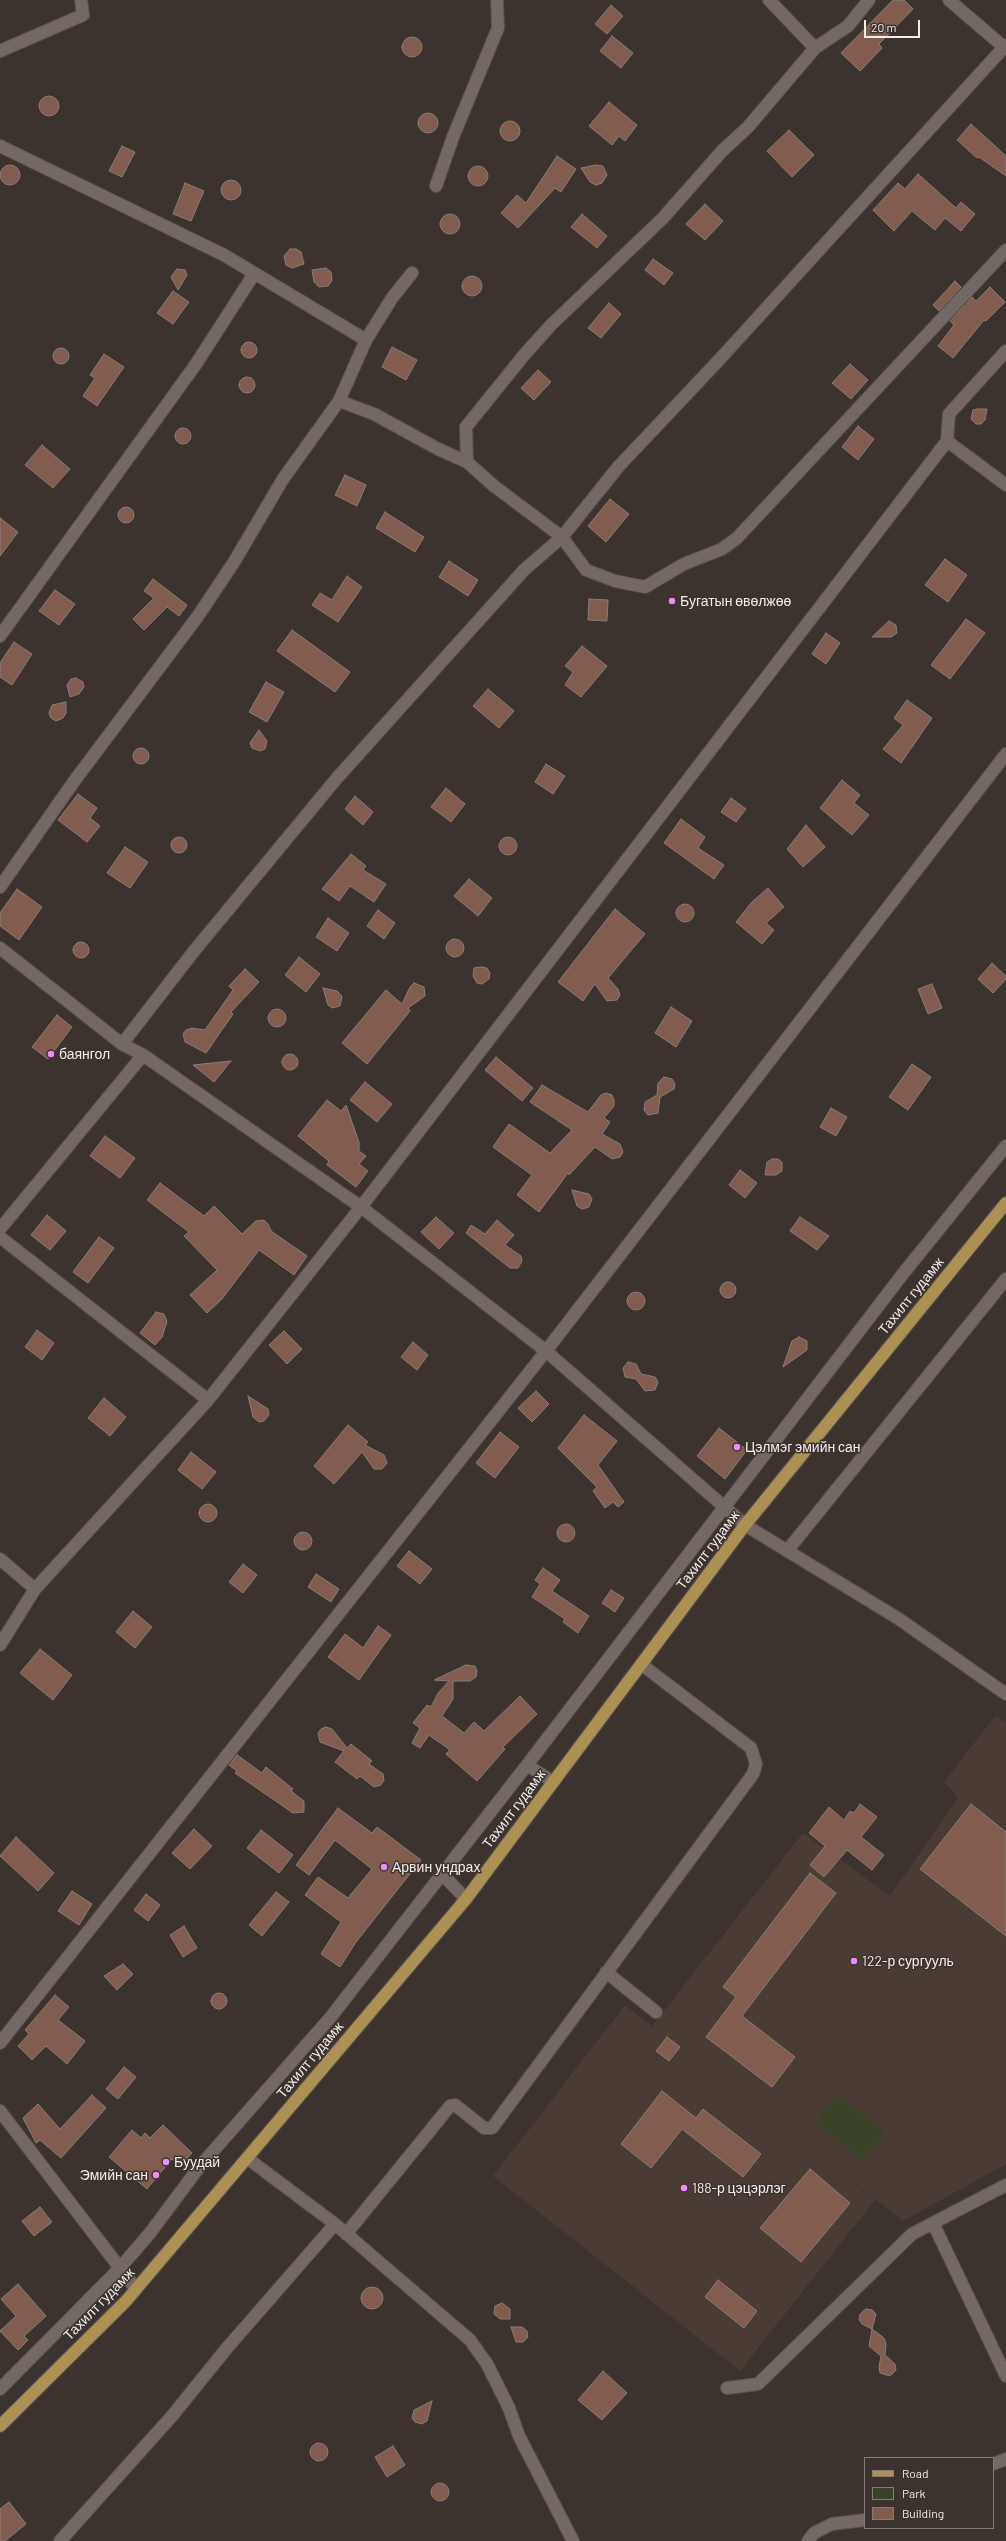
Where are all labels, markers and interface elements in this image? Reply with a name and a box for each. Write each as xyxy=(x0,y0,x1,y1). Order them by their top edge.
scale bar xyxy=(866,12,922,38)
text: 20 m xyxy=(871,20,897,34)
place label: Бугатын өвөлжөө xyxy=(680,593,791,609)
marker: Бугатын өвөлжөө xyxy=(667,596,677,606)
place label: баянгол xyxy=(59,1046,110,1062)
marker: баянгол xyxy=(46,1049,56,1059)
street label: Тахилт гудамж xyxy=(875,1254,947,1338)
place label: Цэлмэг эмийн сан xyxy=(745,1439,860,1455)
marker: Цэлмэг эмийн сан xyxy=(732,1442,742,1452)
street label: Тахилт гудамж xyxy=(673,1507,743,1593)
street label: Тахилт гудамж xyxy=(479,1766,549,1852)
place label: Арвин ундрах xyxy=(392,1859,480,1875)
marker: Арвин ундрах xyxy=(379,1862,389,1872)
place label: 122-р сургууль xyxy=(862,1953,954,1969)
marker: 122-р сургууль xyxy=(849,1956,859,1966)
street label: Тахилт гудамж xyxy=(273,2018,347,2102)
place label: Буудай xyxy=(174,2154,220,2170)
marker: Буудай xyxy=(161,2157,171,2167)
place label: Эмийн сан xyxy=(80,2167,148,2183)
marker: Эмийн сан xyxy=(151,2170,161,2180)
place label: 188-р цэцэрлэг xyxy=(692,2180,786,2196)
marker: 188-р цэцэрлэг xyxy=(679,2183,689,2193)
street label: Тахилт гудамж xyxy=(60,2264,138,2344)
legend xyxy=(864,2457,994,2529)
text: Road xyxy=(902,2466,929,2480)
text: Park xyxy=(902,2486,926,2500)
text: Building xyxy=(902,2506,944,2520)

